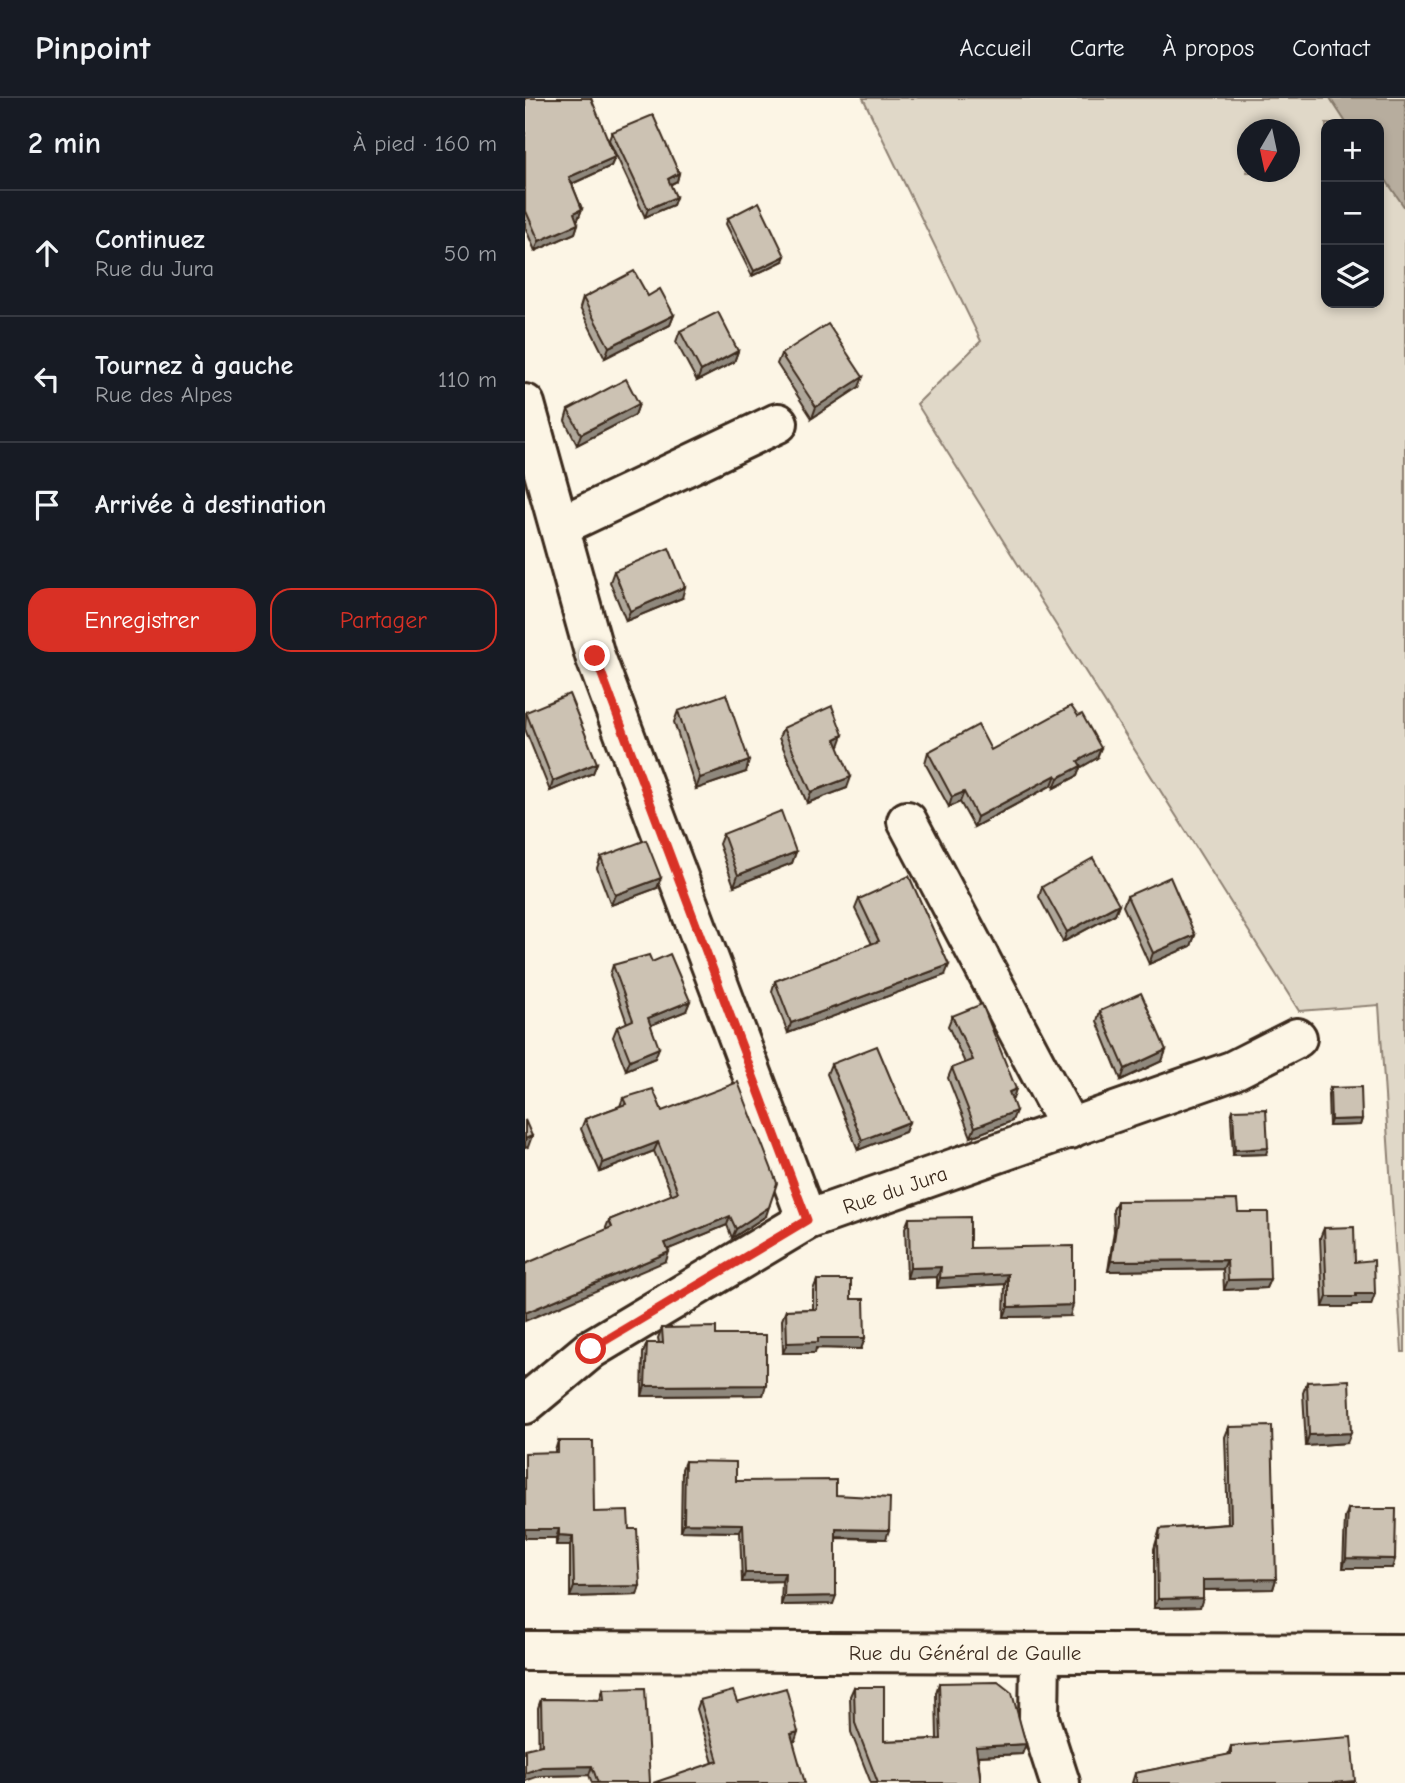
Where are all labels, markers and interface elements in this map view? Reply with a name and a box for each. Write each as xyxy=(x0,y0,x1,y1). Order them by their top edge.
text: Pinpoint xyxy=(35,29,150,67)
text: Accueil xyxy=(960,34,1032,62)
text: Carte xyxy=(1070,34,1125,62)
text: À propos xyxy=(1163,34,1254,62)
text: Contact xyxy=(1292,34,1370,62)
north arrow xyxy=(1237,119,1300,182)
map controls xyxy=(1321,119,1384,308)
button: + xyxy=(1321,119,1384,182)
text: 2 min xyxy=(28,126,101,161)
text: À pied · 160 m xyxy=(353,130,497,157)
button: − xyxy=(1321,182,1384,245)
text: Continuez xyxy=(95,225,205,255)
icon: ahead xyxy=(28,234,66,272)
text: 50 m xyxy=(444,240,497,267)
button: layers xyxy=(1321,245,1384,308)
text: Rue du Jura xyxy=(95,255,214,282)
text: Tournez à gauche xyxy=(95,351,293,381)
icon: left xyxy=(28,360,66,398)
text: 110 m xyxy=(438,366,497,393)
text: Rue des Alpes xyxy=(95,381,232,408)
icon: arrive xyxy=(28,486,66,524)
text: Arrivée à destination xyxy=(95,490,326,520)
button: Enregistrer xyxy=(28,588,256,652)
button: Partager xyxy=(270,588,497,652)
route end xyxy=(579,640,610,671)
street label: Rue du Jura xyxy=(840,1161,950,1219)
route start xyxy=(575,1333,606,1364)
street label: Rue du Général de Gaulle xyxy=(849,1641,1081,1665)

